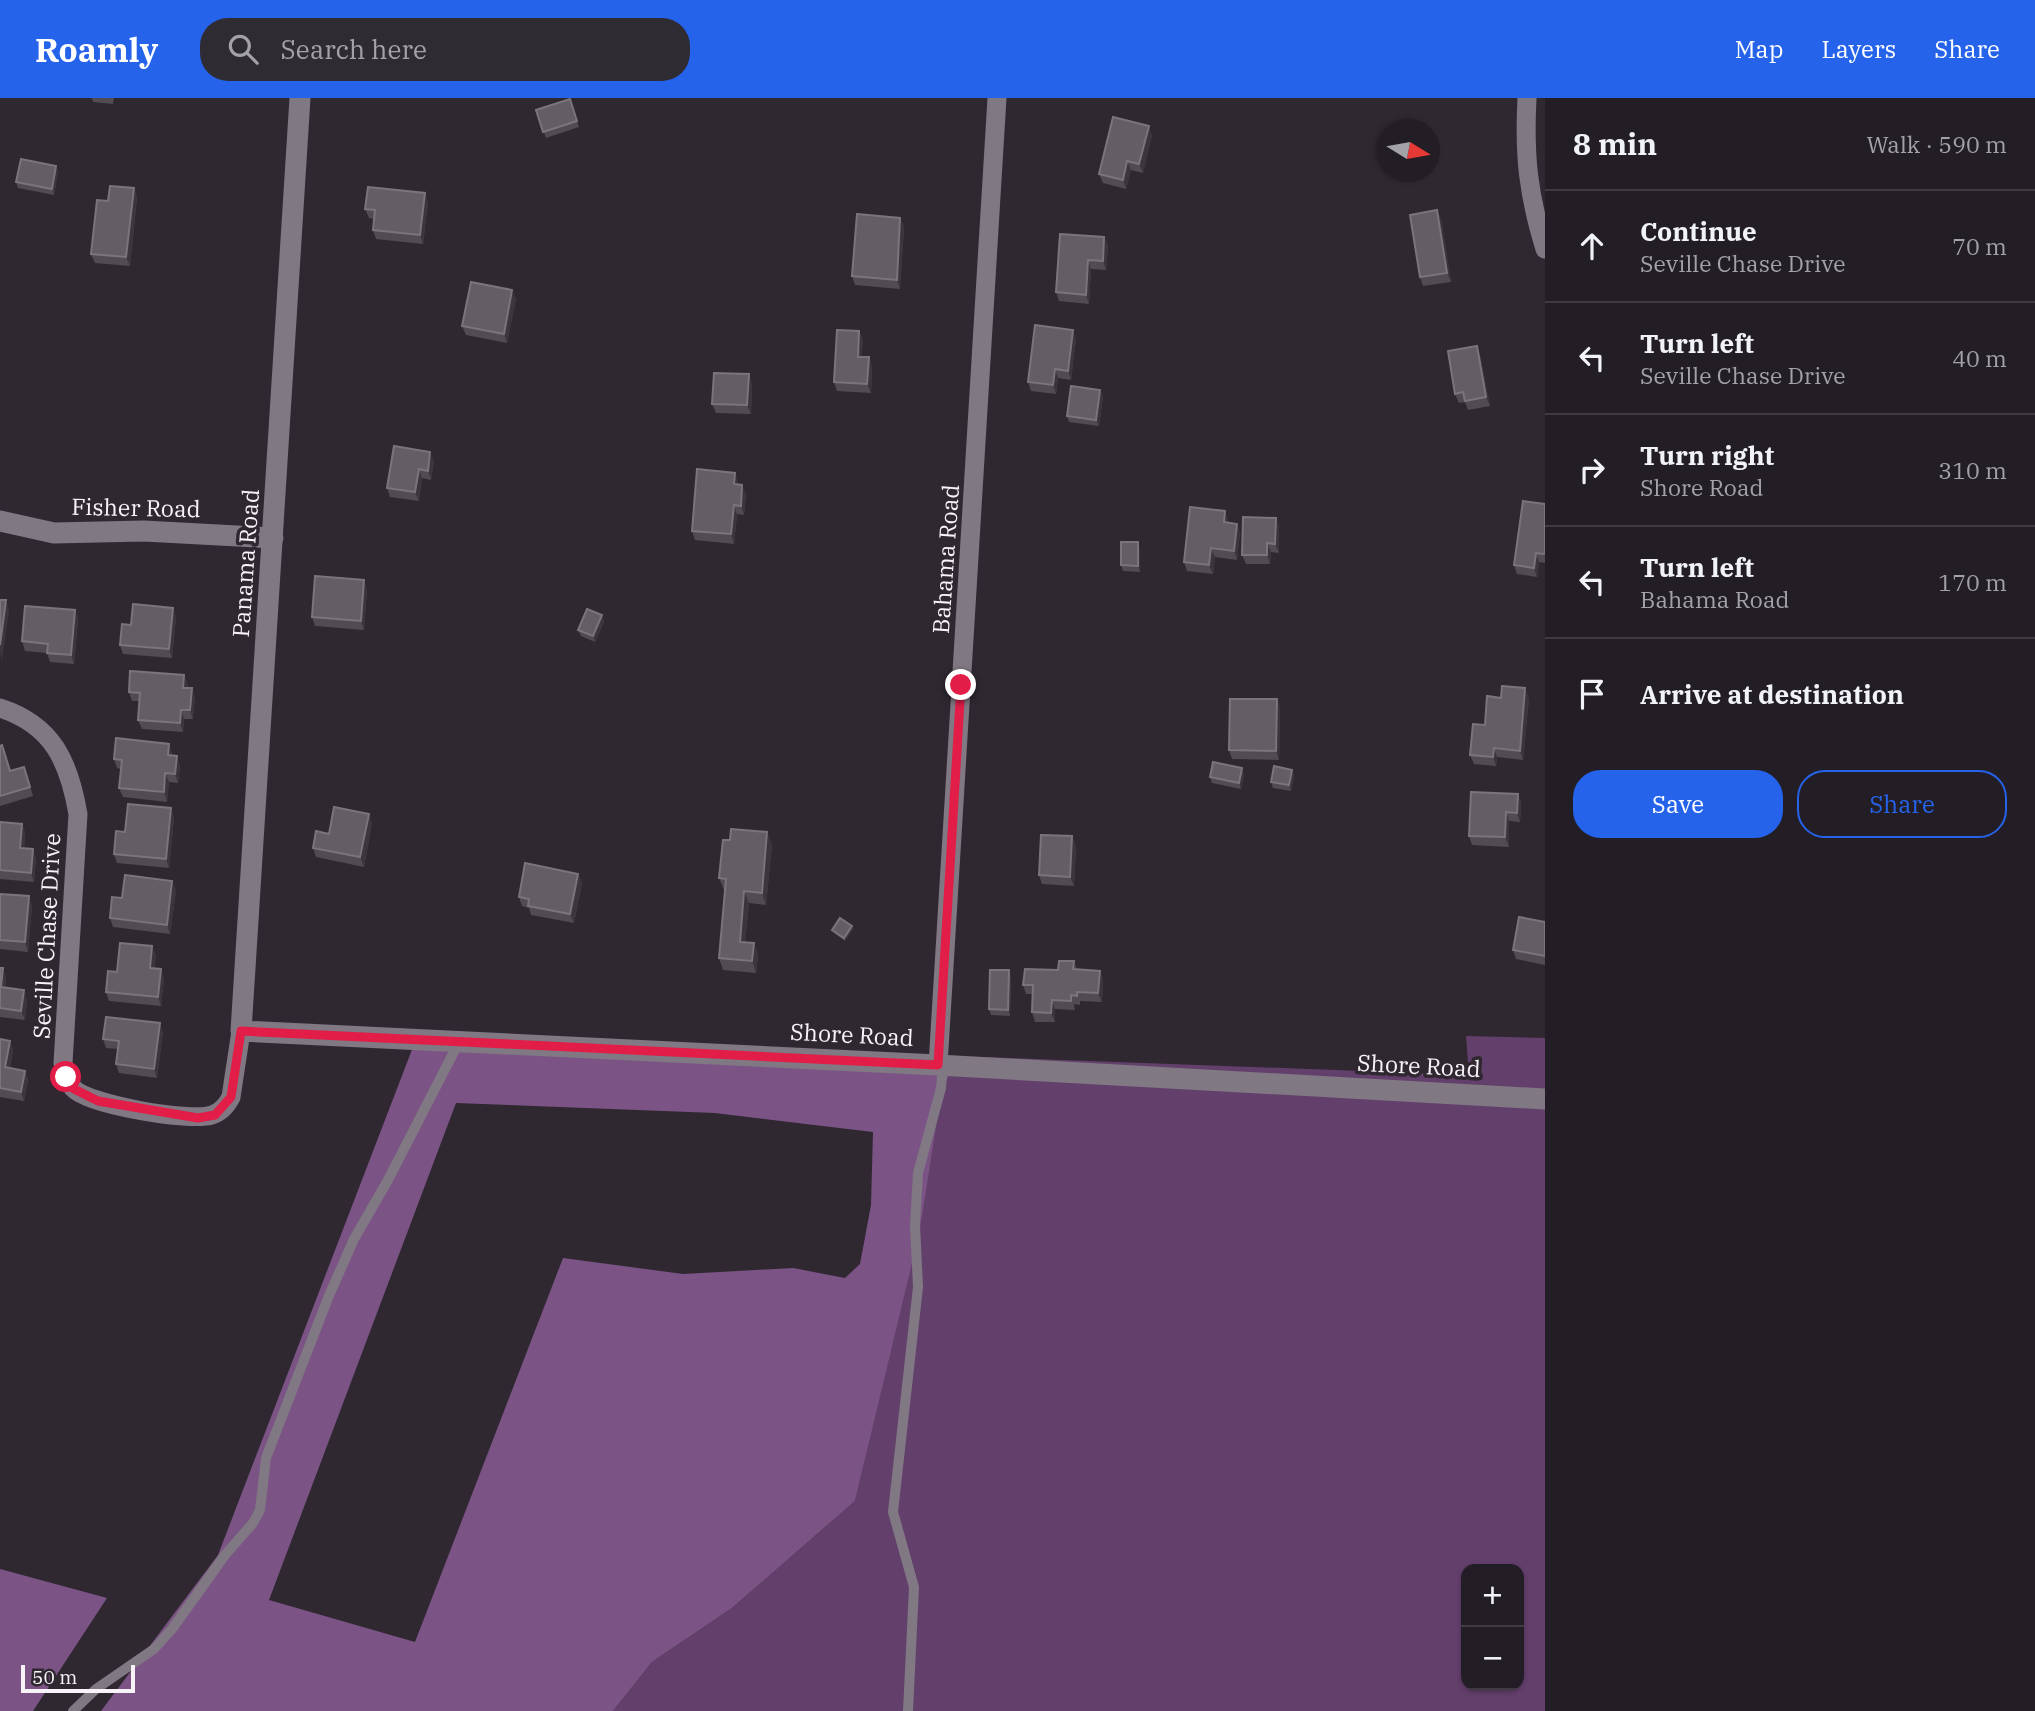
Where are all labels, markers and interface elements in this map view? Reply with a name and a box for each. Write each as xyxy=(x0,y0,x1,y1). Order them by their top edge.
search box xyxy=(200,18,690,81)
text: Roamly xyxy=(35,28,158,71)
icon: search xyxy=(224,30,262,68)
text: Search here xyxy=(280,32,427,66)
text: Map xyxy=(1735,33,1783,65)
text: Layers xyxy=(1821,33,1896,65)
text: Share xyxy=(1934,33,2000,65)
north arrow xyxy=(1377,119,1440,182)
text: 8 min xyxy=(1573,124,1657,163)
text: Walk · 590 m xyxy=(1866,129,2007,159)
text: Continue xyxy=(1640,214,1757,248)
icon: ahead xyxy=(1573,227,1611,265)
text: 70 m xyxy=(1952,231,2007,261)
text: Seville Chase Drive xyxy=(1640,248,1846,278)
text: Turn left xyxy=(1640,326,1754,360)
icon: left xyxy=(1573,339,1611,377)
text: 40 m xyxy=(1952,343,2007,373)
text: Seville Chase Drive xyxy=(1640,360,1846,390)
text: Turn right xyxy=(1640,438,1774,472)
icon: right xyxy=(1573,451,1611,489)
text: 310 m xyxy=(1938,455,2007,485)
text: Shore Road xyxy=(1640,472,1764,502)
street label: Bahama Road xyxy=(925,483,965,635)
street label: Panama Road xyxy=(225,488,265,638)
street label: Fisher Road xyxy=(71,491,201,523)
text: Turn left xyxy=(1640,550,1754,584)
icon: left xyxy=(1573,563,1611,601)
text: 170 m xyxy=(1938,567,2007,597)
text: Bahama Road xyxy=(1640,584,1790,614)
route end xyxy=(945,669,976,700)
icon: arrive xyxy=(1573,675,1611,713)
text: Arrive at destination xyxy=(1640,677,1904,711)
button: Save xyxy=(1573,770,1783,838)
button: Share xyxy=(1797,770,2007,838)
street label: Seville Chase Drive xyxy=(26,833,66,1039)
street label: Shore Road xyxy=(790,1016,914,1052)
street label: Shore Road xyxy=(1357,1047,1481,1083)
route start xyxy=(50,1061,81,1092)
map controls xyxy=(1461,1564,1524,1690)
button: + xyxy=(1461,1564,1524,1627)
button: − xyxy=(1461,1627,1524,1690)
scale bar xyxy=(21,1662,135,1694)
text: 50 m xyxy=(32,1665,77,1689)

